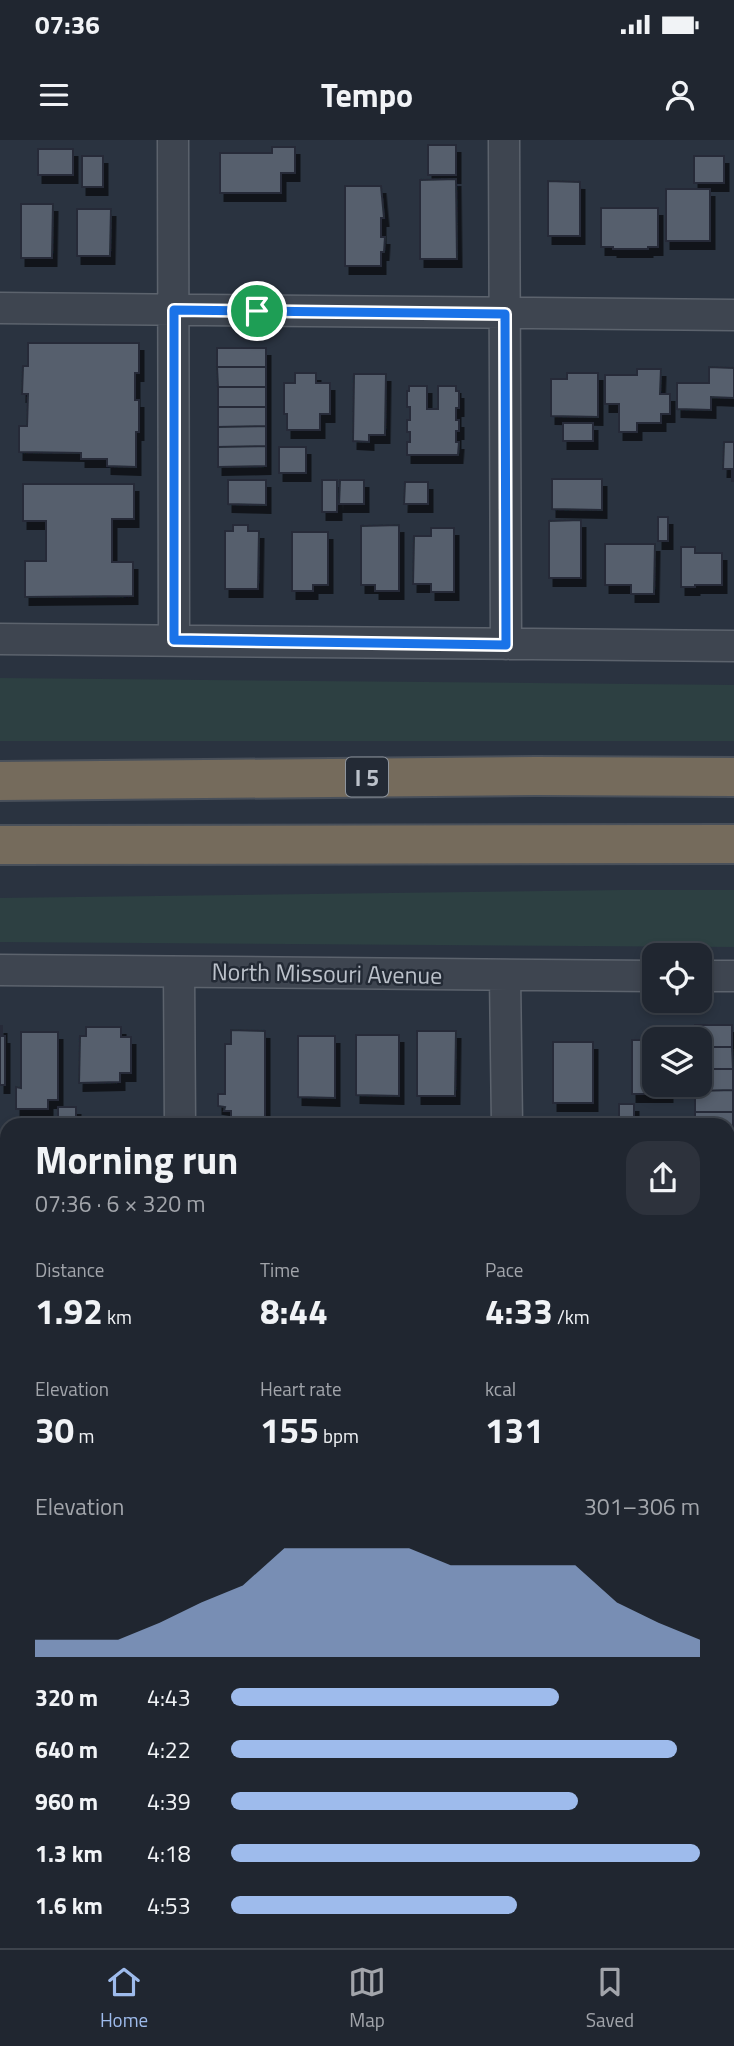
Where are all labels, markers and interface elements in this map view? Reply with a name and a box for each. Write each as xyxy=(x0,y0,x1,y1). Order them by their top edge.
text: 07:36 xyxy=(35,5,100,44)
text: Tempo xyxy=(321,71,413,119)
icon: menu xyxy=(35,76,73,114)
icon: person xyxy=(661,76,699,114)
pin xyxy=(227,281,287,341)
icon: arrive xyxy=(238,292,276,330)
road number: I 5 xyxy=(346,758,388,796)
map controls xyxy=(642,943,712,1097)
button: locate xyxy=(642,943,712,1013)
street label: North Missouri Avenue xyxy=(211,953,443,993)
button: layers xyxy=(642,1027,712,1097)
text: Morning run xyxy=(35,1131,238,1189)
button: share xyxy=(626,1141,700,1215)
text: 07:36 · 6 × 320 m xyxy=(35,1186,205,1221)
text: Distance xyxy=(35,1255,104,1284)
text: Time xyxy=(260,1255,300,1284)
text: Pace xyxy=(485,1255,523,1284)
text: 1.92 xyxy=(35,1284,103,1338)
text: 8:44 xyxy=(260,1284,328,1338)
text: 4:33 xyxy=(485,1284,553,1338)
text: km xyxy=(103,1302,132,1331)
text: /km xyxy=(553,1302,590,1331)
text: Elevation xyxy=(35,1374,109,1403)
text: Heart rate xyxy=(260,1374,342,1403)
text: kcal xyxy=(485,1374,516,1403)
text: 30 xyxy=(35,1403,74,1457)
text: 155 xyxy=(260,1403,319,1457)
text: 131 xyxy=(485,1403,544,1457)
text: m xyxy=(74,1421,94,1450)
text: bpm xyxy=(319,1421,359,1450)
text: Elevation xyxy=(35,1489,124,1524)
text: 301–306 m xyxy=(584,1489,700,1524)
text: 320 m xyxy=(35,1680,98,1715)
text: 4:43 xyxy=(147,1680,191,1715)
text: 640 m xyxy=(35,1732,98,1767)
text: 4:22 xyxy=(147,1732,191,1767)
text: 960 m xyxy=(35,1784,98,1819)
text: 4:39 xyxy=(147,1784,191,1819)
text: 1.3 km xyxy=(35,1836,103,1871)
text: 4:18 xyxy=(147,1836,191,1871)
text: 1.6 km xyxy=(35,1888,103,1923)
text: 4:53 xyxy=(147,1888,191,1923)
tab: Home xyxy=(100,1963,148,2034)
tab: Map xyxy=(348,1963,386,2034)
tab: Saved xyxy=(586,1963,634,2034)

